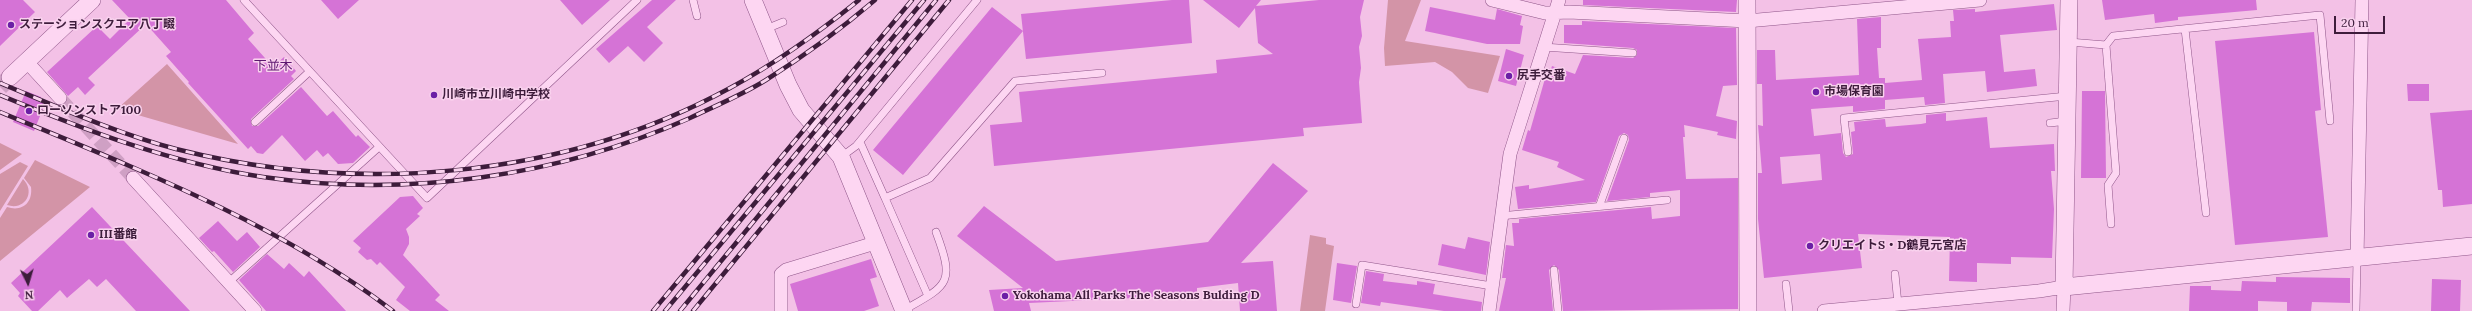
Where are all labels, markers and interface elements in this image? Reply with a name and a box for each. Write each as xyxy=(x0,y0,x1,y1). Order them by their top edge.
scale bar xyxy=(2336,8,2387,34)
text: 20 m xyxy=(2341,15,2369,30)
place label: ステーションスクエア八丁畷 xyxy=(19,18,175,32)
marker: ステーションスクエア八丁畷 xyxy=(6,20,16,30)
district label: 下並木 xyxy=(254,58,292,74)
place label: 尻手交番 xyxy=(1517,69,1565,83)
marker: 尻手交番 xyxy=(1504,71,1514,81)
place label: 市場保育園 xyxy=(1824,85,1884,99)
marker: 市場保育園 xyxy=(1811,87,1821,97)
place label: 川崎市立川崎中学校 xyxy=(442,88,550,102)
marker: 川崎市立川崎中学校 xyxy=(429,90,439,100)
place label: ローソンストア100 xyxy=(37,104,141,118)
marker: ローソンストア100 xyxy=(24,106,34,116)
place label: III番館 xyxy=(99,228,137,242)
marker: III番館 xyxy=(86,230,96,240)
place label: クリエイトS・D鶴見元宮店 xyxy=(1818,239,1966,253)
marker: クリエイトS・D鶴見元宮店 xyxy=(1805,241,1815,251)
north arrow xyxy=(8,263,48,303)
text: N xyxy=(24,288,34,302)
place label: Yokohama All Parks The Seasons Bulding D xyxy=(1013,289,1260,303)
marker: Yokohama All Parks The Seasons Bulding D xyxy=(1000,291,1010,301)

